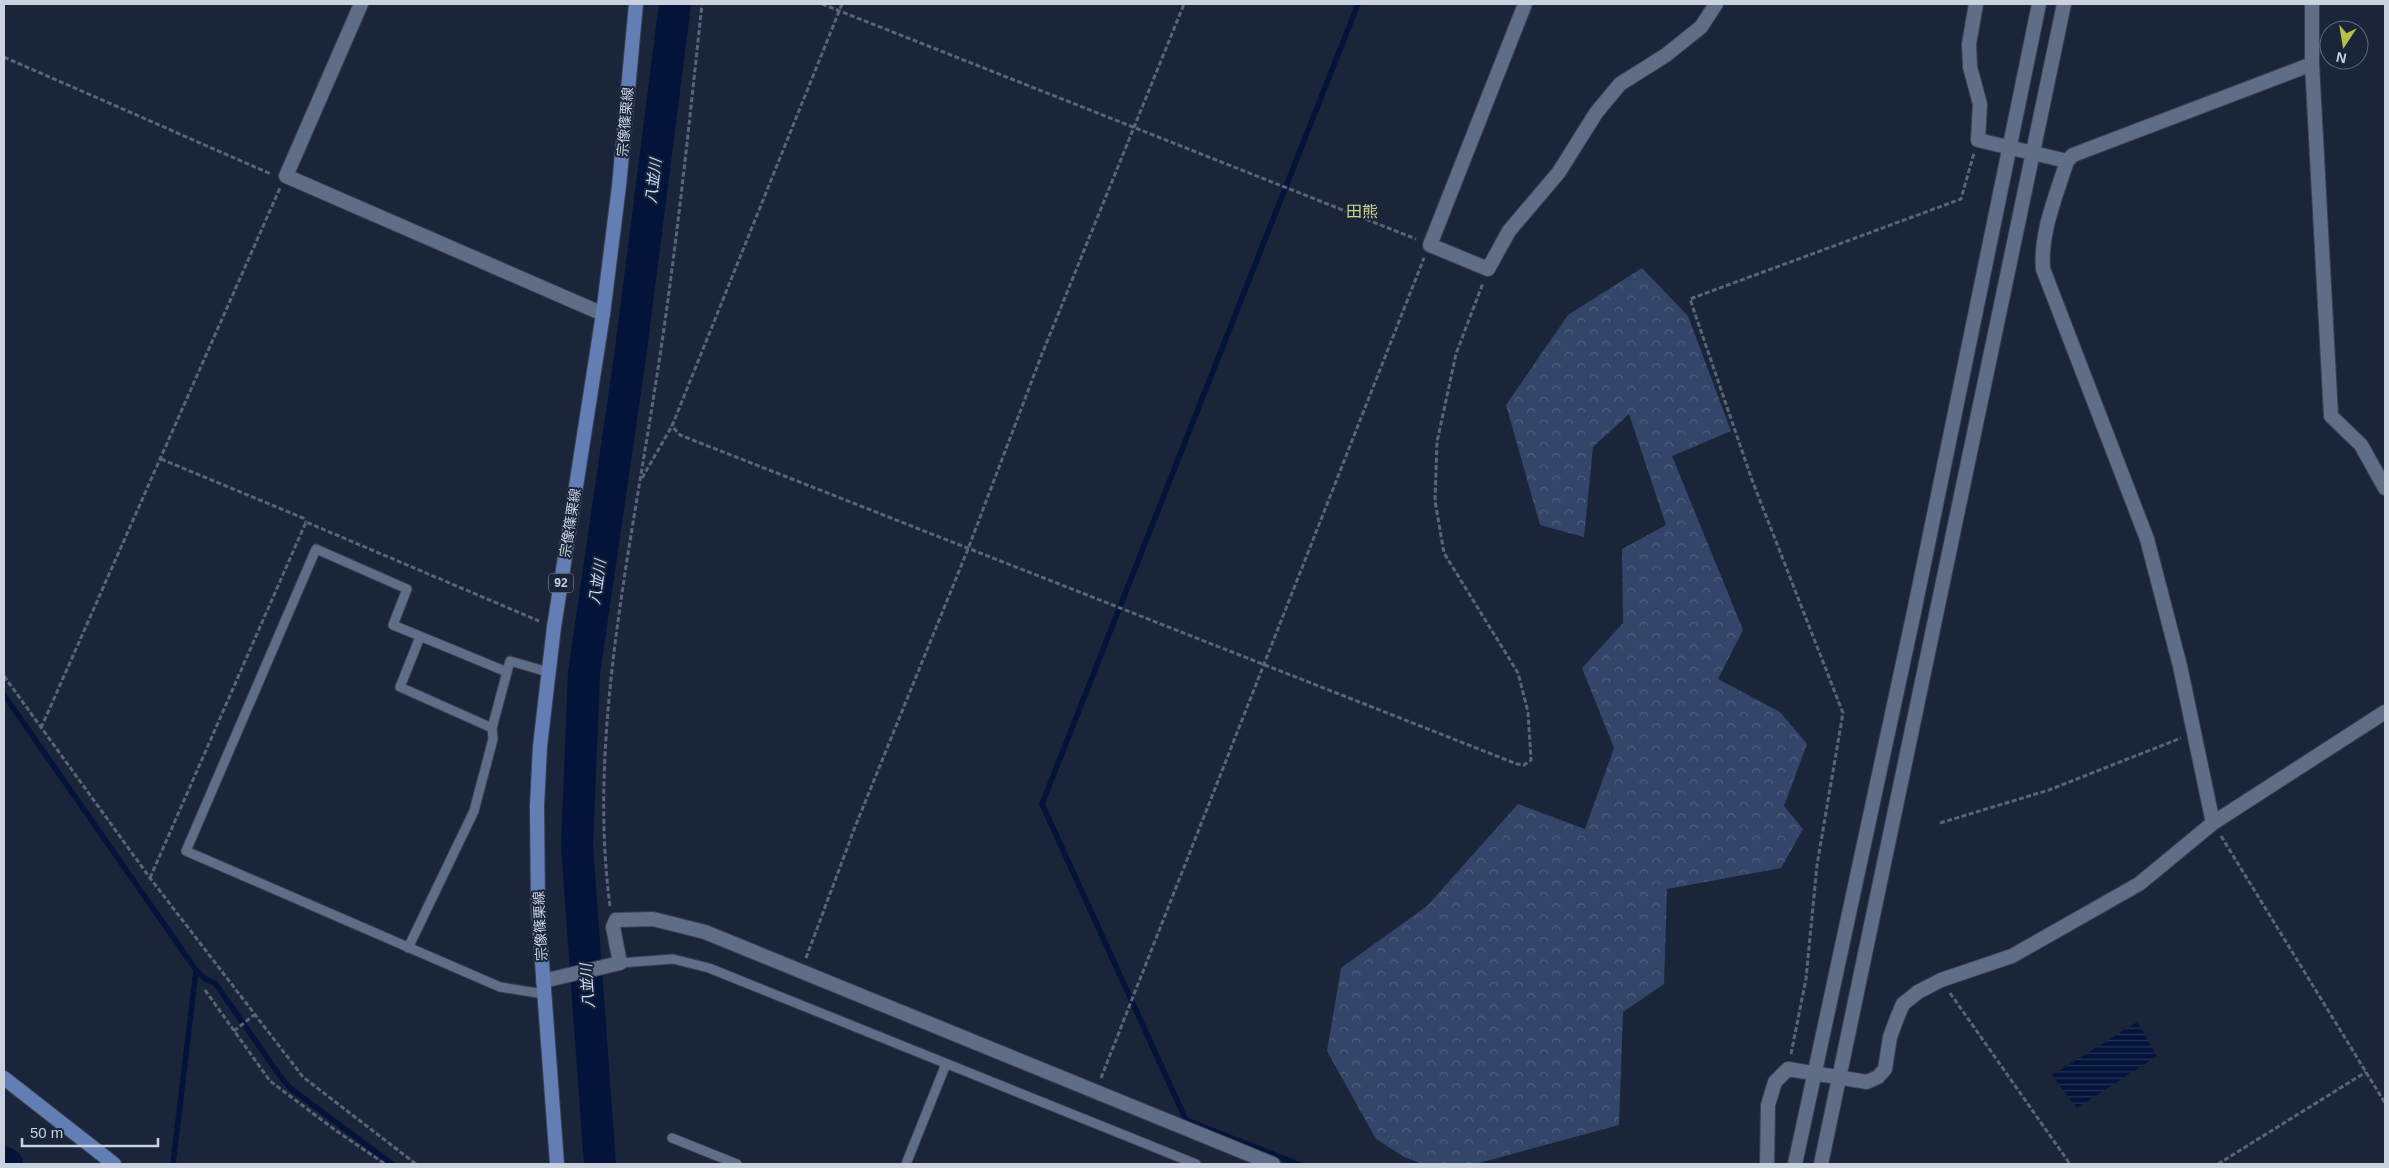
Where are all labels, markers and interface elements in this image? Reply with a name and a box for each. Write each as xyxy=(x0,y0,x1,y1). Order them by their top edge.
north arrow xyxy=(2319,20,2369,70)
text: N xyxy=(2335,49,2348,67)
street label: 宗像篠栗線 xyxy=(614,86,636,158)
water label: 八並川 xyxy=(642,156,664,204)
district label: 田熊 xyxy=(1346,203,1378,220)
street label: 宗像篠栗線 xyxy=(557,487,583,559)
water label: 八並川 xyxy=(585,557,609,605)
road number: 92 xyxy=(548,574,574,592)
street label: 宗像篠栗線 xyxy=(530,891,550,961)
water label: 八並川 xyxy=(577,961,597,1009)
scale bar xyxy=(22,1116,159,1148)
text: 50 m xyxy=(30,1124,63,1141)

